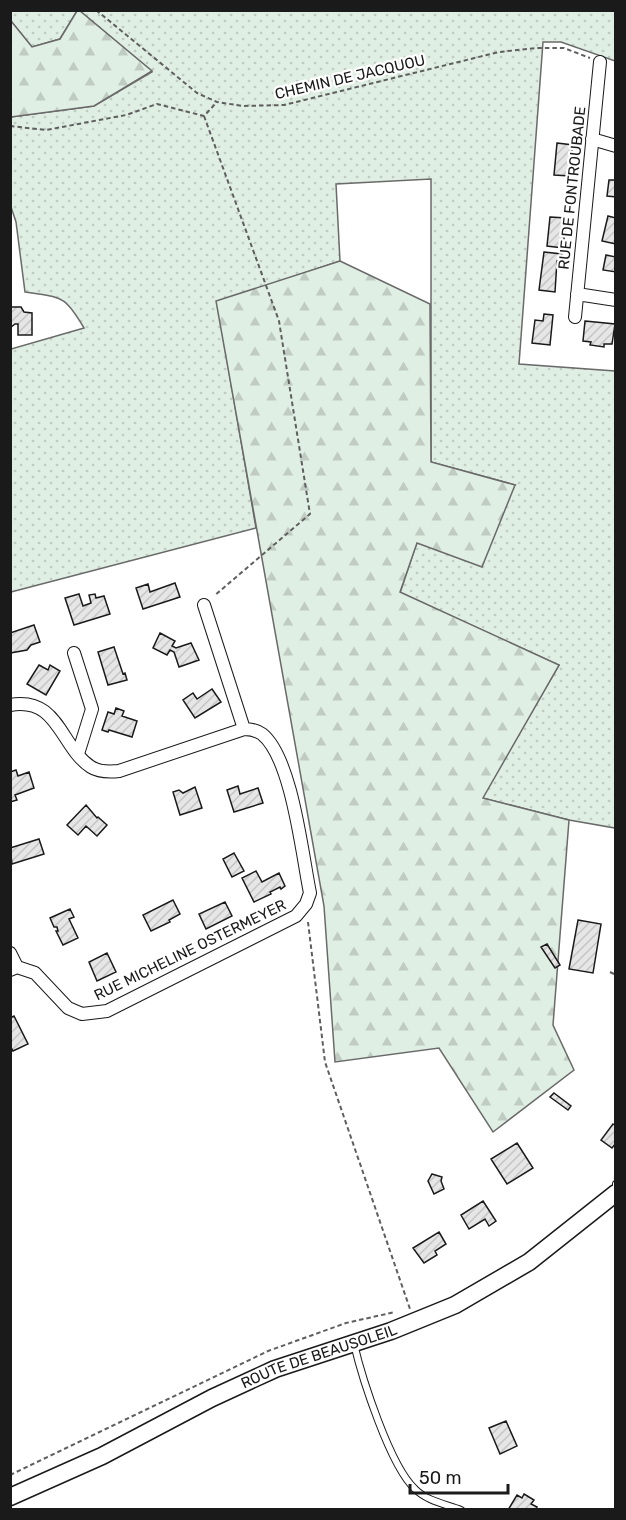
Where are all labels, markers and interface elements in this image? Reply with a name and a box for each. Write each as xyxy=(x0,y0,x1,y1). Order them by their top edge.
street label: CHEMIN DE JACQUOU xyxy=(273,51,427,103)
street label: RUE DE FONTROUBADE xyxy=(554,106,590,270)
street label: RUE MICHELINE OSTERMEYER xyxy=(91,896,289,1004)
street label: ROUTE DE BEAUSOLEIL xyxy=(238,1320,400,1392)
scale bar xyxy=(410,1457,508,1495)
text: 50 m xyxy=(419,1467,462,1489)

